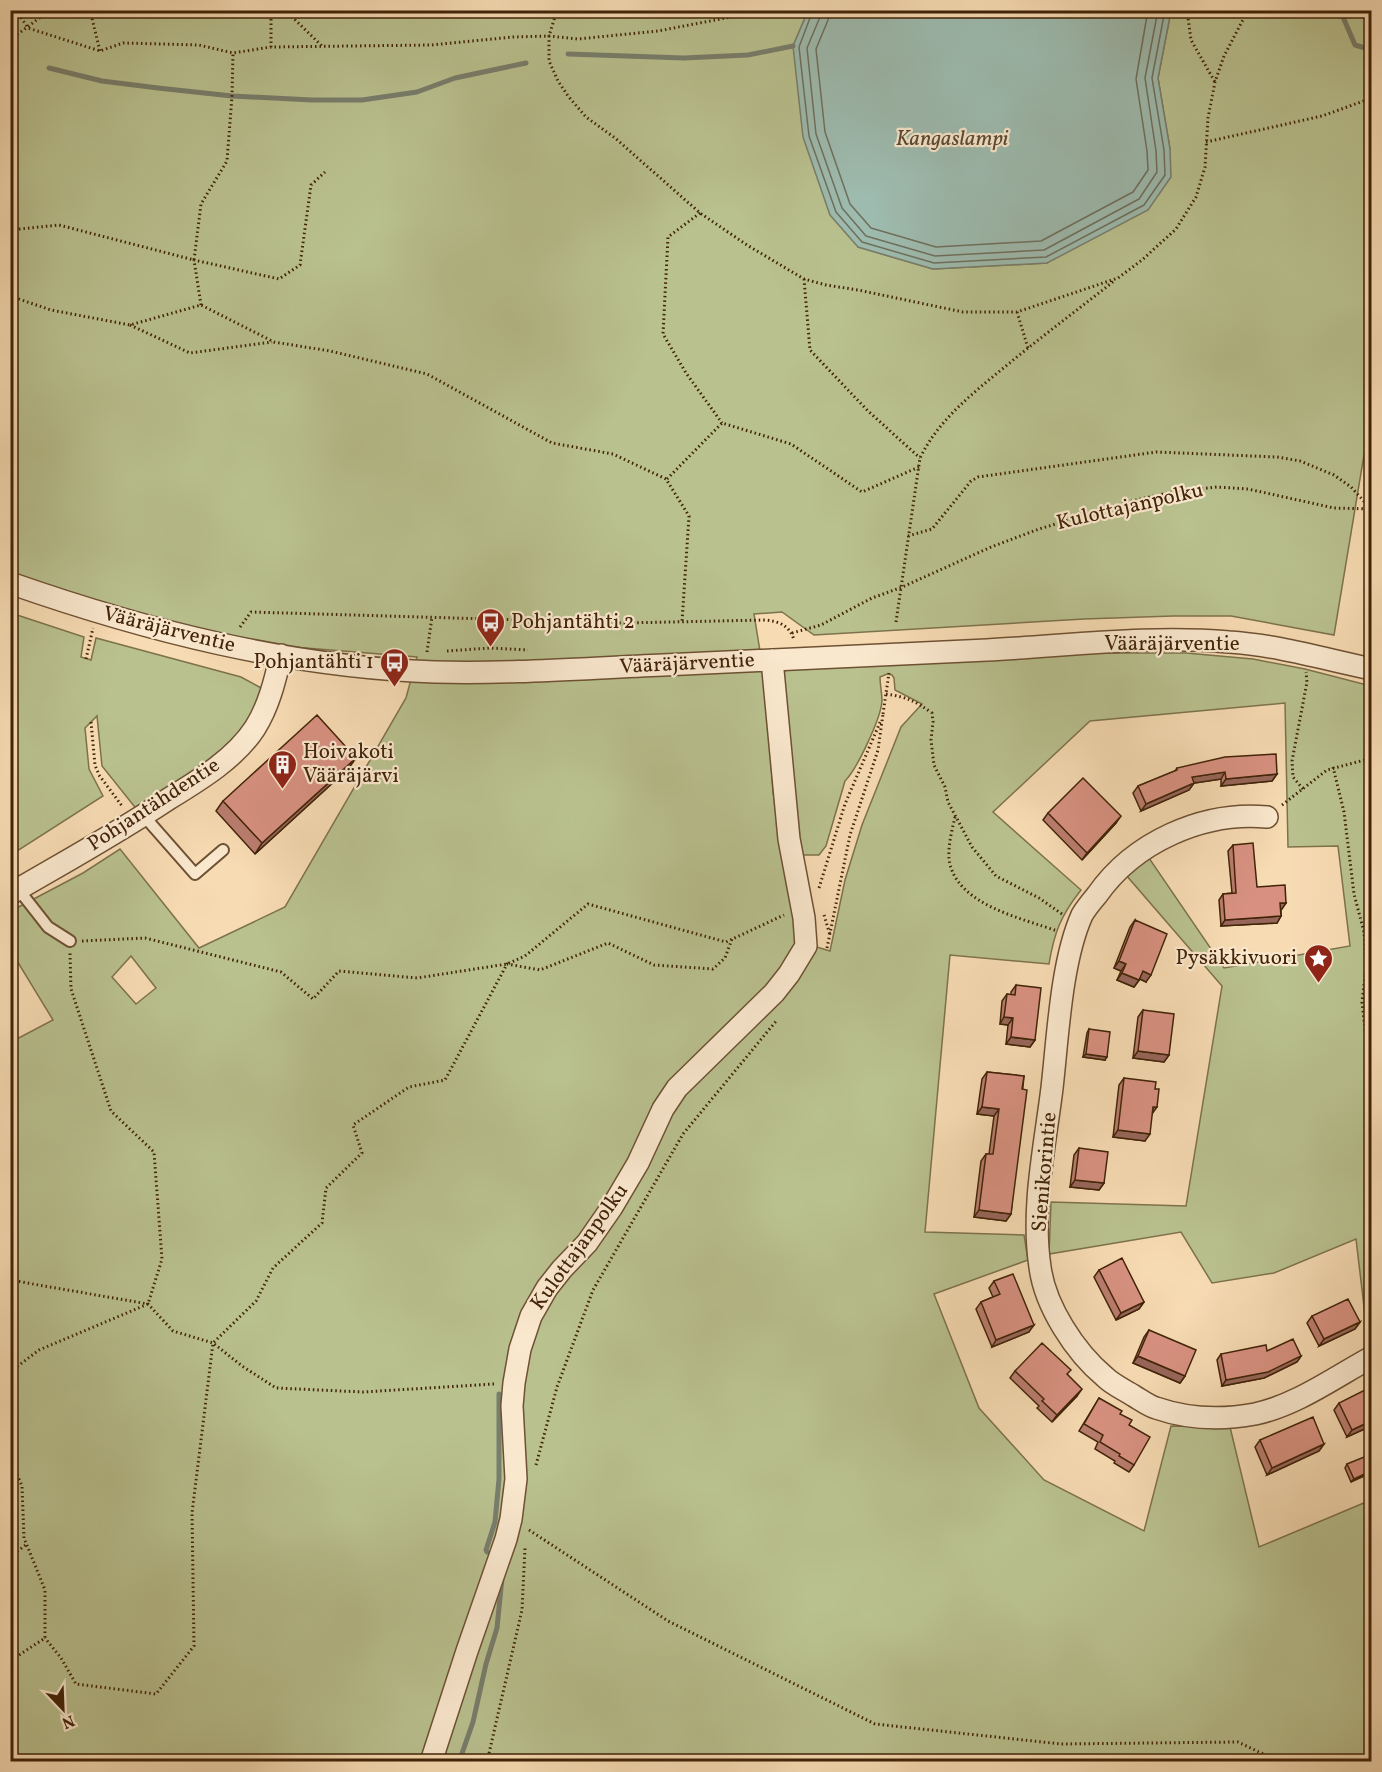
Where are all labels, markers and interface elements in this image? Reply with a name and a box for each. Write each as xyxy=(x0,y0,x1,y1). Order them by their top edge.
water label: Kangaslampi xyxy=(896,124,1009,155)
street label: Kulottajanpolku xyxy=(1054,476,1206,538)
street label: Vääräjärventie xyxy=(100,600,238,660)
bus stop icon: Pohjantähti 2 xyxy=(474,606,506,648)
place label: Pohjantähti 2 xyxy=(511,608,635,637)
street label: Vääräjärventie xyxy=(1104,630,1240,659)
bus stop icon: Pohjantähti 1 xyxy=(379,646,411,688)
street label: Vääräjärventie xyxy=(619,646,755,682)
place label: Pohjantähti 1 xyxy=(253,648,374,677)
place label: Hoivakoti Vääräjärvi xyxy=(303,738,399,791)
building icon: Hoivakoti Vääräjärvi xyxy=(266,748,298,790)
street label: Pohjantähdentie xyxy=(82,751,226,859)
place icon: Pysäkkivuori xyxy=(1302,942,1334,984)
place label: Pysäkkivuori xyxy=(1176,944,1297,973)
street label: Sienikorintie xyxy=(1025,1111,1065,1233)
street label: Kulottajanpolku xyxy=(524,1178,636,1316)
north arrow xyxy=(33,1679,93,1739)
text: N xyxy=(58,1709,78,1734)

